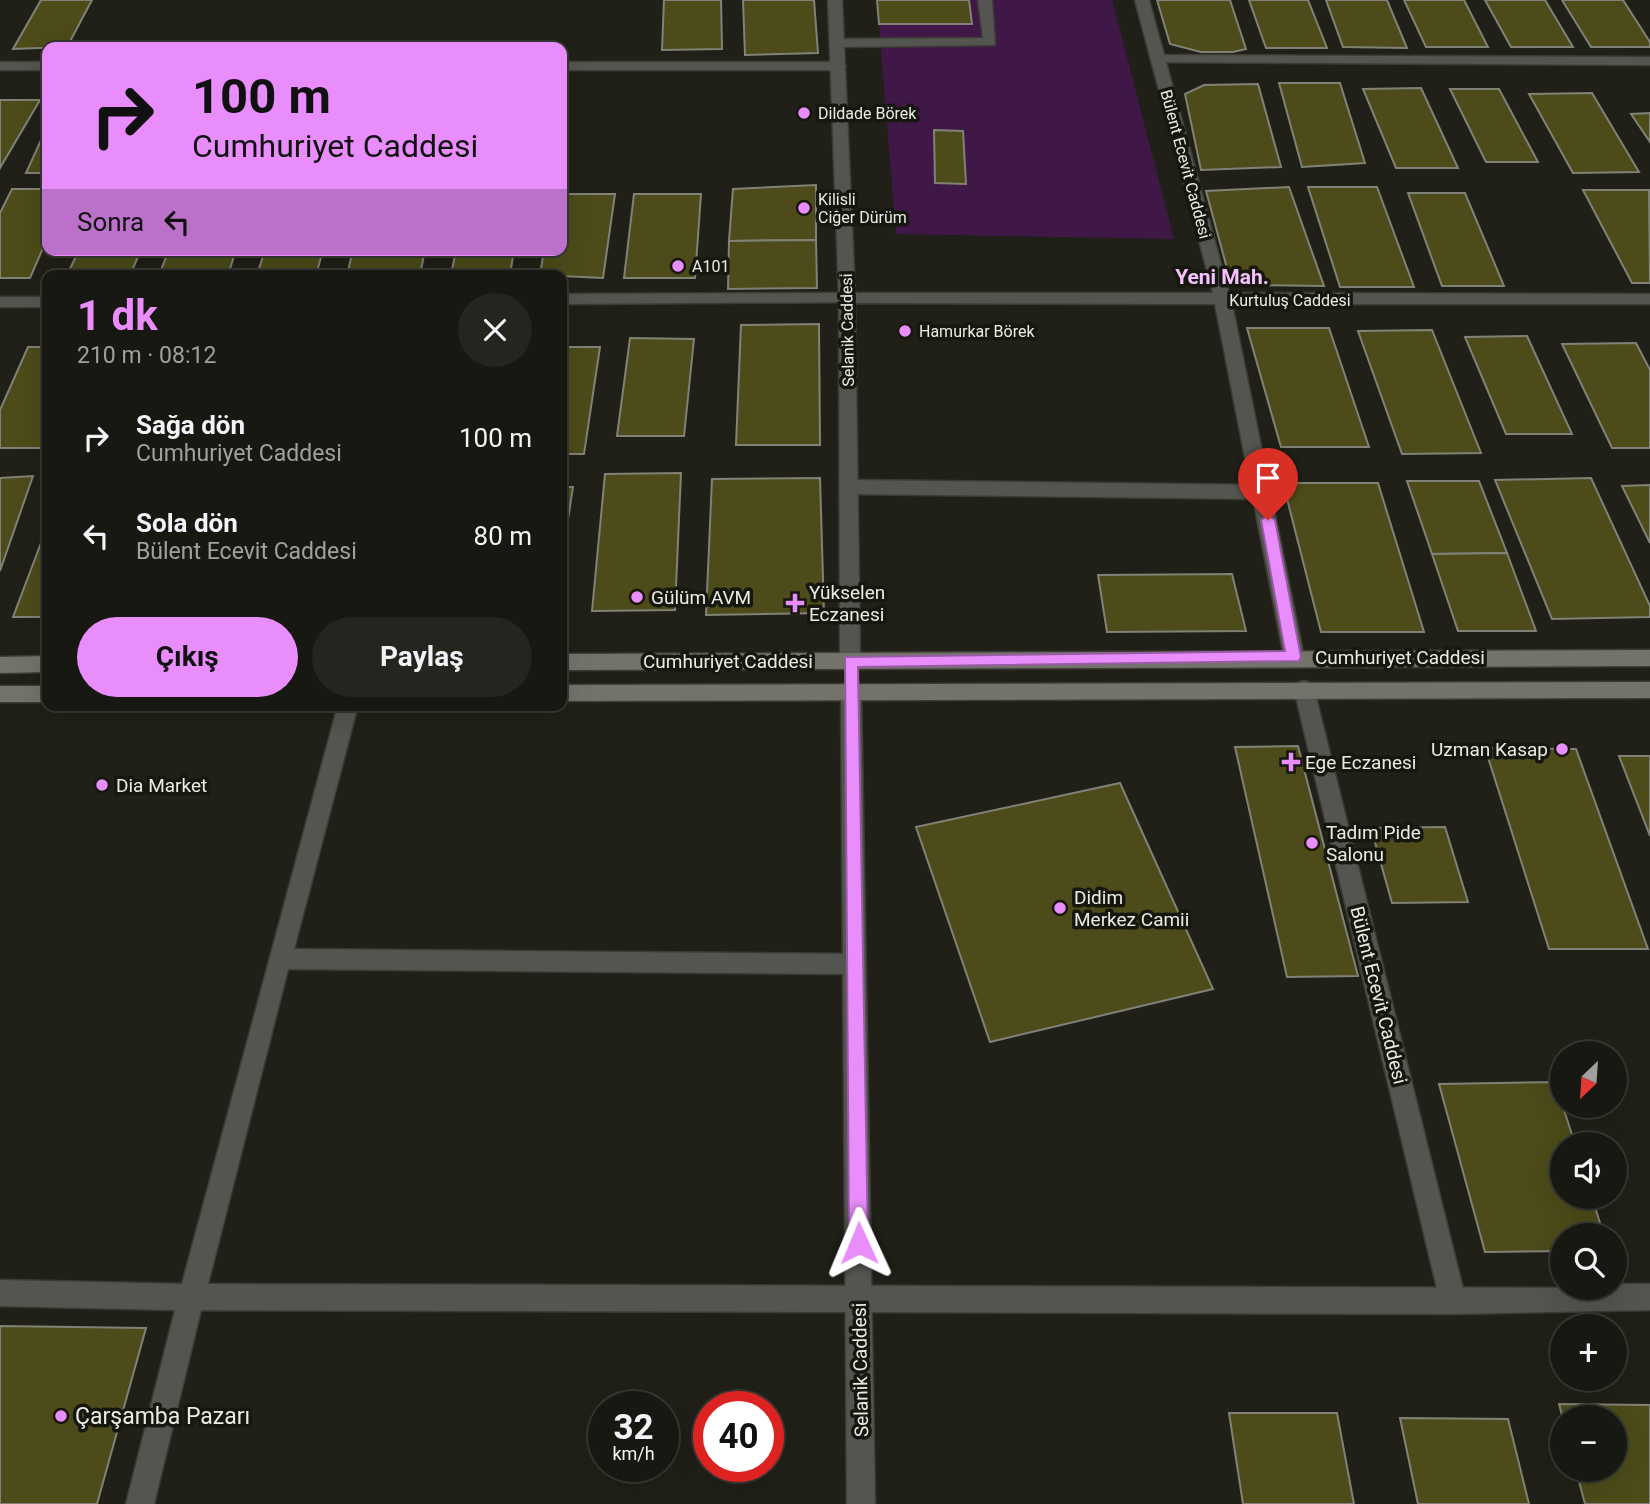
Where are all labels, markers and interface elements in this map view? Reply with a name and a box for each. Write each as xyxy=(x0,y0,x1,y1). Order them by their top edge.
text: 100 m xyxy=(192,68,331,125)
icon: right xyxy=(77,70,168,161)
street label: Bülent Ecevit Caddesi xyxy=(1156,88,1215,241)
place label: Dildade Börek xyxy=(818,104,917,123)
marker: Dildade Börek xyxy=(796,105,812,121)
text: Cumhuriyet Caddesi xyxy=(192,127,478,165)
place label: Kilisli Ciğer Dürüm xyxy=(818,190,907,227)
marker: Kilisli Ciğer Dürüm xyxy=(796,200,812,216)
icon: left xyxy=(158,203,196,241)
text: Sonra xyxy=(77,207,144,237)
place label: A101 xyxy=(692,257,729,276)
marker: A101 xyxy=(670,258,686,274)
district label: Yeni Mah. xyxy=(1175,265,1269,289)
street label: Selanik Caddesi xyxy=(837,273,858,387)
text: 1 dk xyxy=(77,291,158,340)
street label: Kurtuluş Caddesi xyxy=(1229,291,1351,310)
button: close xyxy=(458,293,532,367)
place label: Hamurkar Börek xyxy=(919,322,1035,341)
marker: Hamurkar Börek xyxy=(897,323,913,339)
text: 210 m · 08:12 xyxy=(77,342,216,369)
text: Sağa dön xyxy=(136,410,245,440)
icon: right xyxy=(77,419,115,457)
text: 100 m xyxy=(459,423,532,453)
text: Cumhuriyet Caddesi xyxy=(136,440,342,467)
pin xyxy=(1238,448,1298,520)
icon: arrive xyxy=(1249,459,1287,497)
text: Sola dön xyxy=(136,508,238,538)
icon: left xyxy=(77,517,115,555)
text: 80 m xyxy=(474,521,532,551)
text: Bülent Ecevit Caddesi xyxy=(136,538,357,565)
place label: Yükselen Eczanesi xyxy=(809,581,885,626)
place label: Gülüm AVM xyxy=(651,586,751,609)
marker: Gülüm AVM xyxy=(629,589,645,605)
marker: Yükselen Eczanesi xyxy=(787,595,803,611)
button: Çıkış xyxy=(77,617,298,697)
button: Paylaş xyxy=(312,617,532,697)
street label: Cumhuriyet Caddesi xyxy=(1315,646,1485,669)
street label: Cumhuriyet Caddesi xyxy=(643,650,813,673)
place label: Uzman Kasap xyxy=(1431,738,1548,761)
marker: Uzman Kasap xyxy=(1554,741,1570,757)
place label: Ege Eczanesi xyxy=(1305,751,1416,774)
marker: Ege Eczanesi xyxy=(1283,754,1299,770)
place label: Dia Market xyxy=(116,774,207,797)
marker: Dia Market xyxy=(94,777,110,793)
place label: Tadım Pide Salonu xyxy=(1326,821,1421,866)
marker: Tadım Pide Salonu xyxy=(1304,835,1320,851)
place label: Didim Merkez Camii xyxy=(1074,886,1189,931)
marker: Didim Merkez Camii xyxy=(1052,900,1068,916)
street label: Bülent Ecevit Caddesi xyxy=(1345,904,1412,1086)
north arrow xyxy=(1550,1041,1628,1118)
map controls xyxy=(1550,1041,1627,1482)
button: sound xyxy=(1550,1132,1627,1209)
position arrow xyxy=(822,1206,896,1280)
button: search xyxy=(1550,1223,1627,1300)
street label: Selanik Caddesi xyxy=(848,1303,873,1437)
button: + xyxy=(1550,1314,1627,1391)
speed limit sign: 40 xyxy=(693,1391,784,1482)
place label: Çarşamba Pazarı xyxy=(75,1403,250,1430)
button: − xyxy=(1550,1405,1627,1482)
text: 32 xyxy=(613,1407,654,1448)
marker: Çarşamba Pazarı xyxy=(53,1408,69,1424)
text: km/h xyxy=(612,1443,655,1464)

